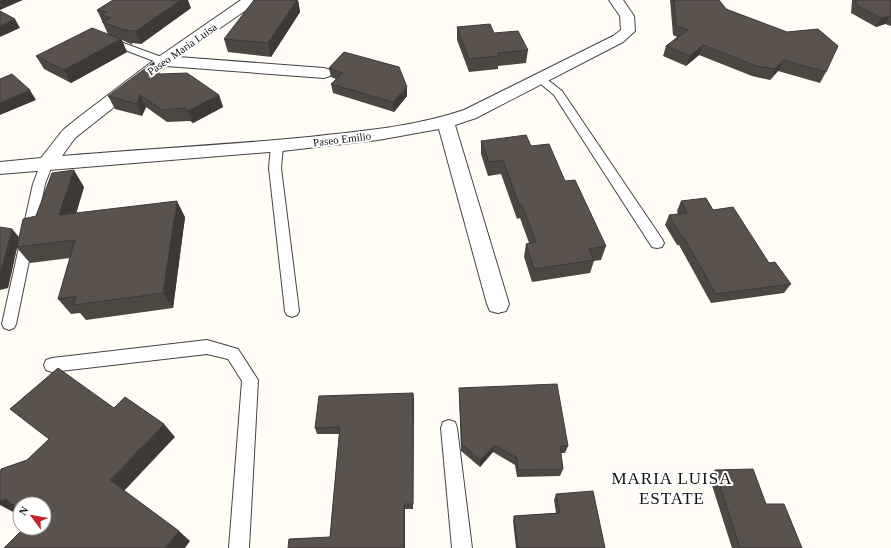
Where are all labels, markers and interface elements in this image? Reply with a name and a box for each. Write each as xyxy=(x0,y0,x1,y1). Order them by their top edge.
street label: Paseo Maria Luisa xyxy=(145,21,219,77)
street label: Paseo Emilio xyxy=(312,129,372,149)
district label: MARIA LUISA ESTATE xyxy=(611,469,733,508)
north arrow xyxy=(12,496,52,536)
text: N xyxy=(16,504,31,517)

